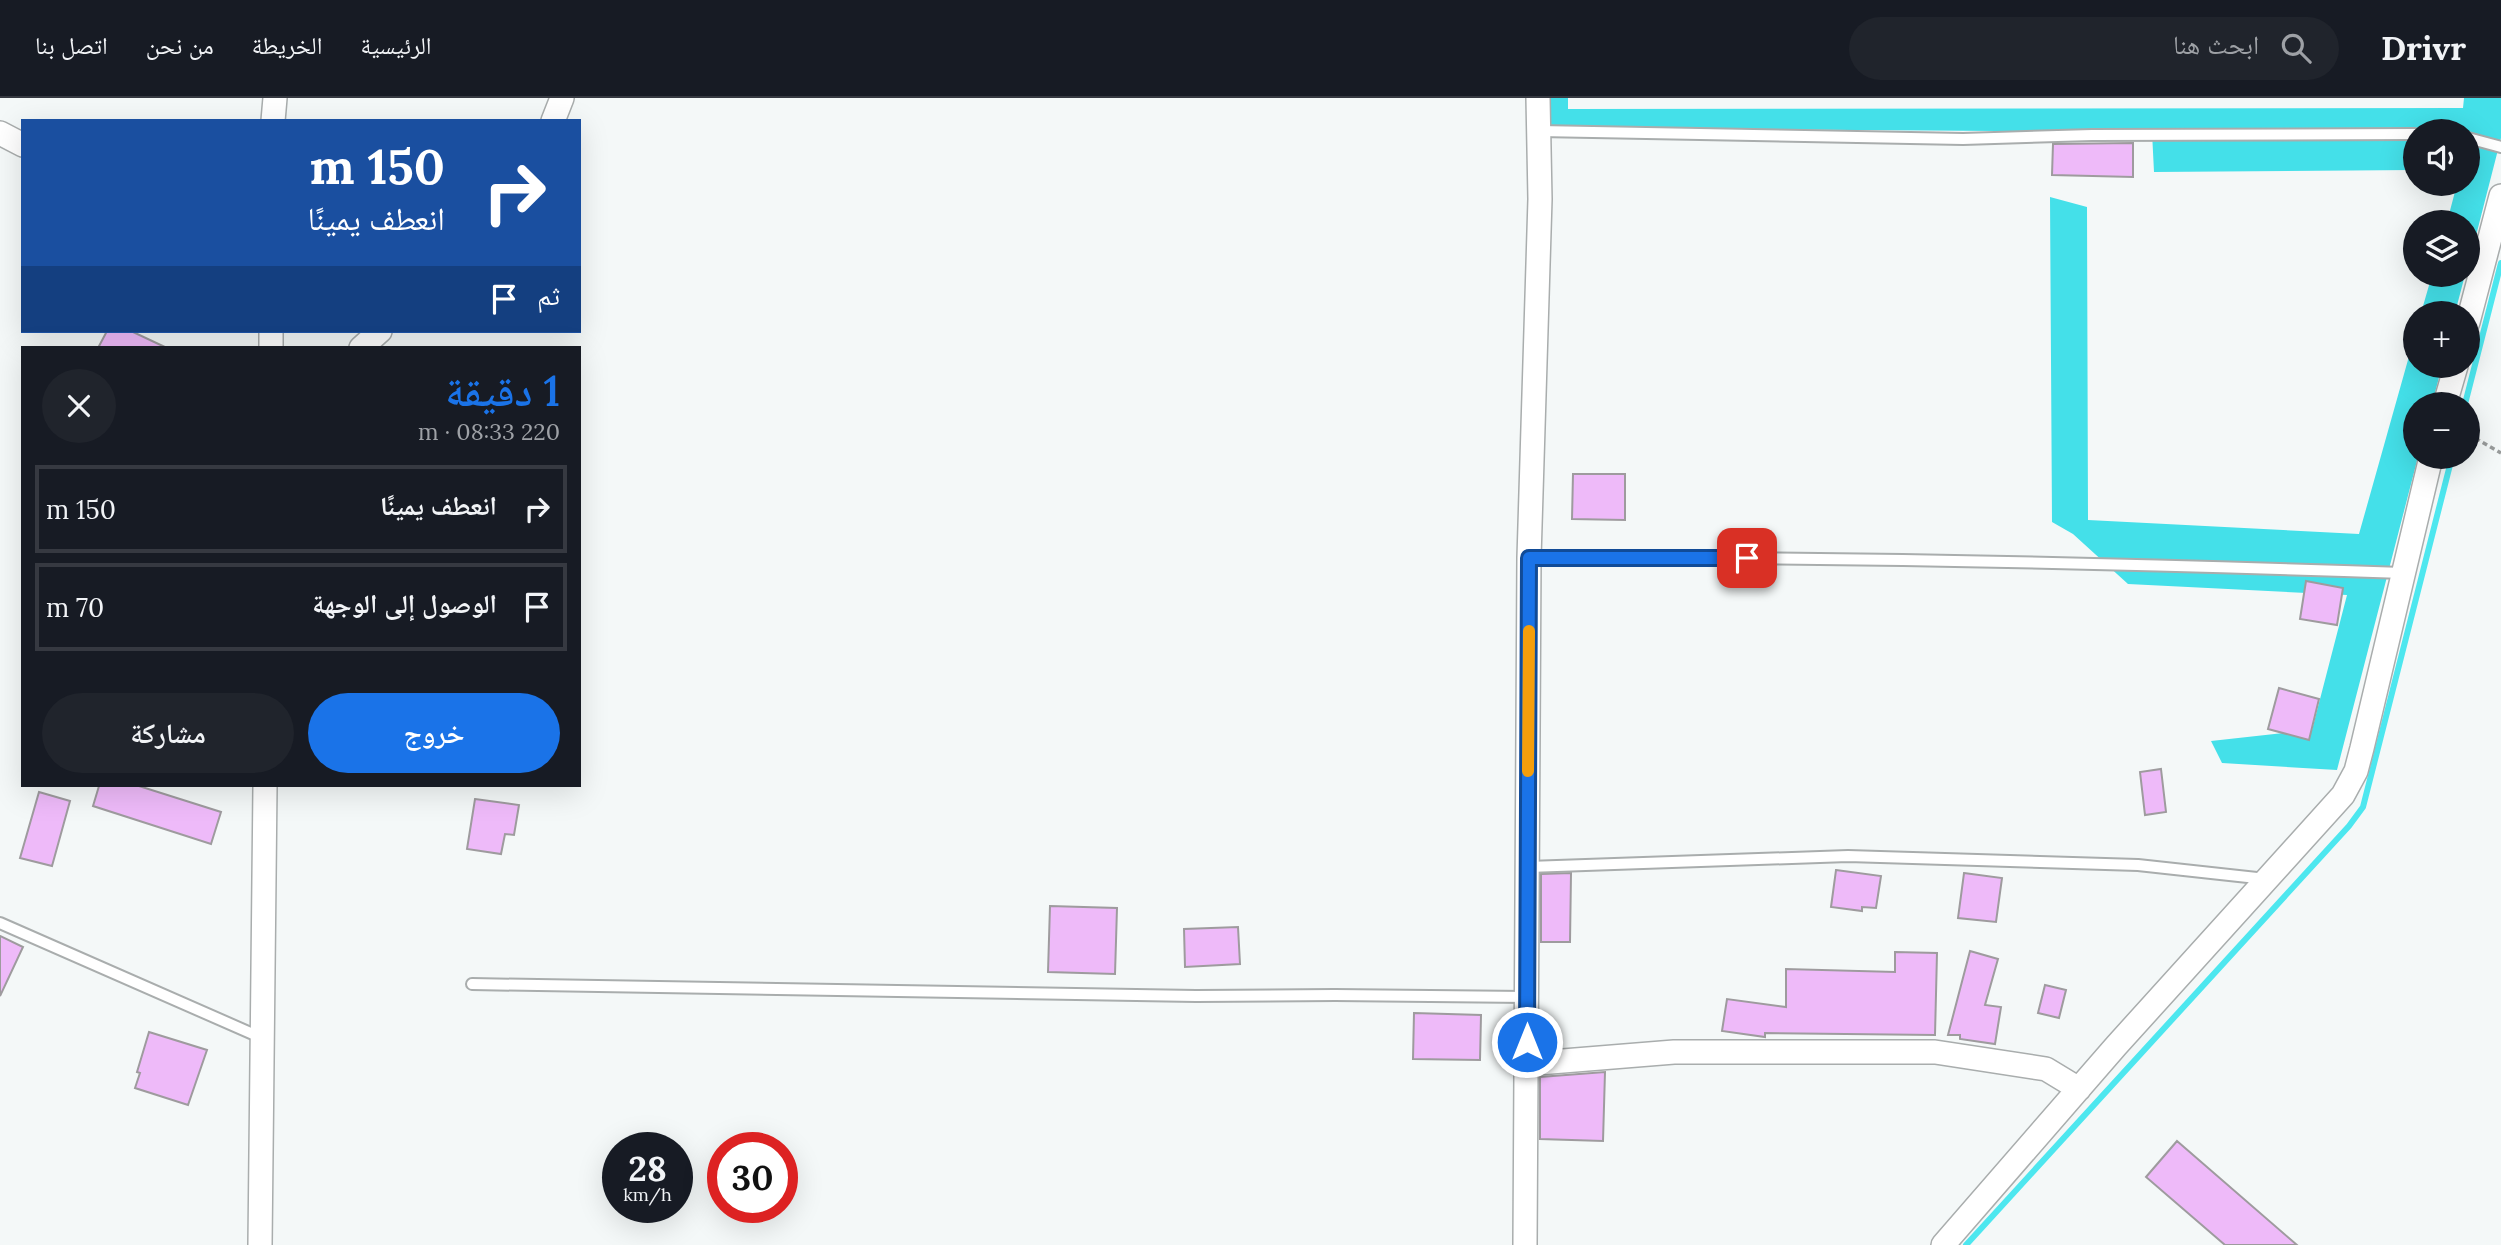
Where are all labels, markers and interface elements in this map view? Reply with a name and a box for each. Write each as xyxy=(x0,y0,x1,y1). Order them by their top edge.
search box xyxy=(1849,17,2339,80)
text: Drivr xyxy=(2381,27,2466,69)
text: ابحث هنا xyxy=(2173,28,2259,61)
icon: search xyxy=(2277,29,2315,67)
text: اتصل بنا xyxy=(35,30,108,61)
text: من نحن xyxy=(146,30,214,61)
text: الخريطة xyxy=(252,30,322,61)
text: الرئيسية xyxy=(360,30,432,61)
map controls xyxy=(2403,119,2480,469)
button: sound xyxy=(2403,119,2480,196)
text: 150 m xyxy=(309,135,445,197)
icon: right xyxy=(469,147,560,238)
text: انعطف يمينًا xyxy=(307,198,445,239)
button: layers xyxy=(2403,210,2480,287)
text: ثم xyxy=(537,279,560,312)
icon: arrive xyxy=(485,280,523,318)
button: + xyxy=(2403,301,2480,378)
text: 1 دقيقة xyxy=(445,364,560,418)
button: close xyxy=(42,369,116,443)
button: − xyxy=(2403,392,2480,469)
text: 220 m · 08:33 xyxy=(418,417,560,446)
text: انعطف يمينًا xyxy=(380,489,497,522)
icon: right xyxy=(518,490,556,528)
text: 150 m xyxy=(46,493,116,526)
pin xyxy=(1717,528,1777,588)
icon: arrive xyxy=(1728,539,1766,577)
text: الوصول إلى الوجهة xyxy=(312,587,497,620)
icon: arrive xyxy=(518,588,556,626)
text: 70 m xyxy=(46,591,104,624)
button: مشاركة xyxy=(42,693,294,773)
button: خروج xyxy=(308,693,560,773)
position arrow xyxy=(1490,1005,1564,1079)
speed limit sign: 30 xyxy=(707,1132,798,1223)
text: 28 xyxy=(628,1146,667,1191)
text: km/h xyxy=(623,1183,672,1206)

